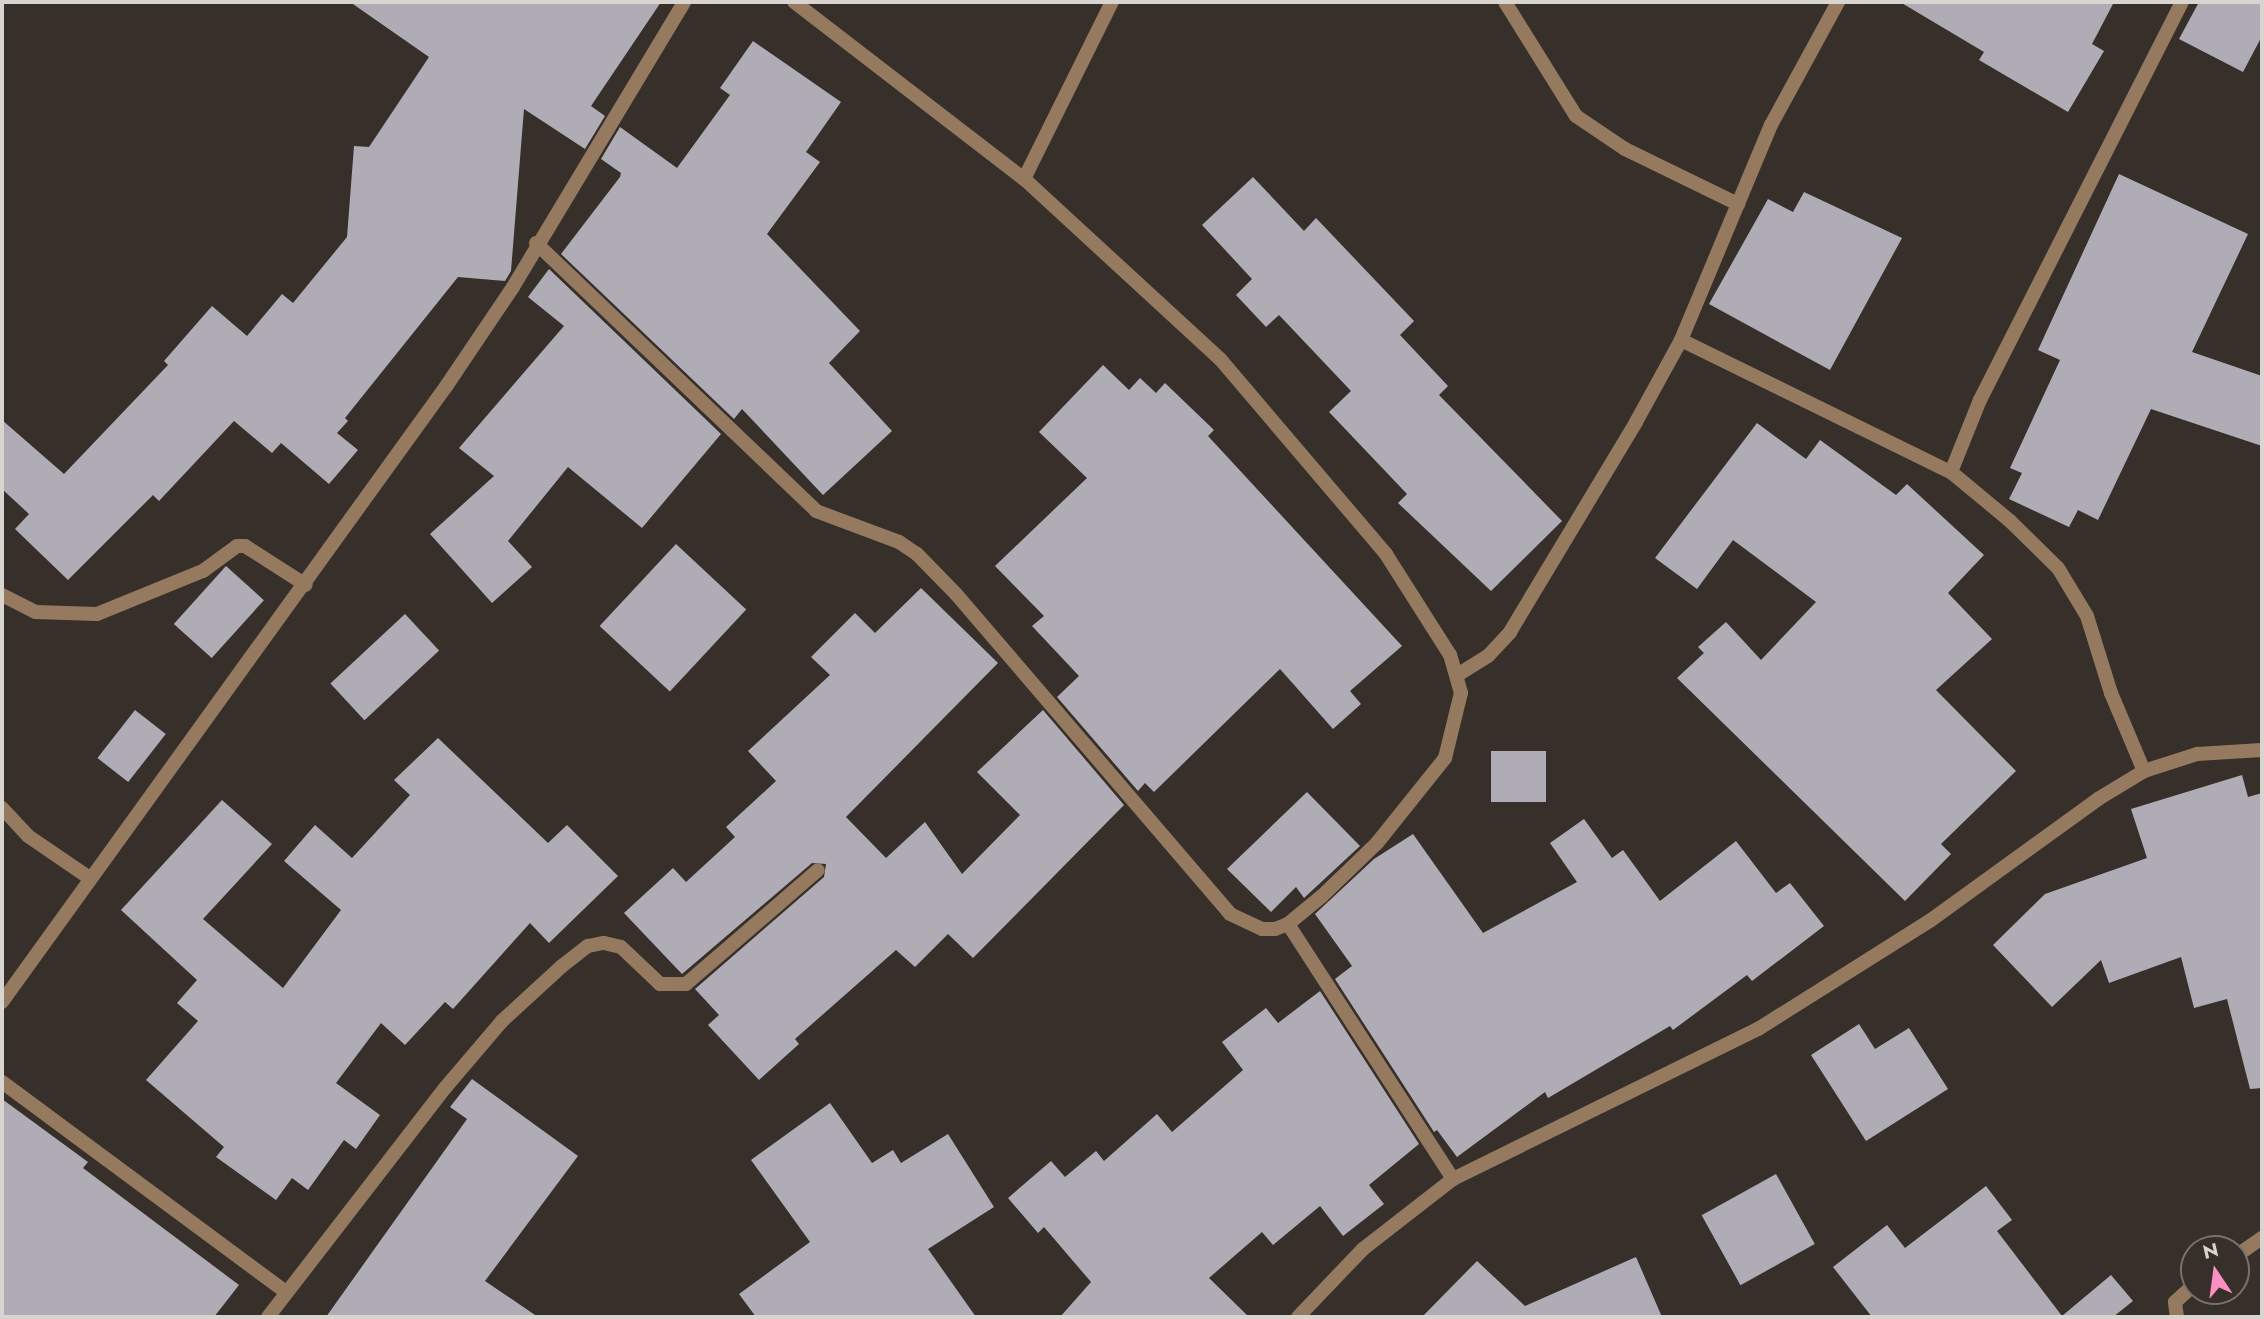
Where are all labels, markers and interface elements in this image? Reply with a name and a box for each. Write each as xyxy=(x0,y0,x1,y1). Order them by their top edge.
north arrow xyxy=(2180,1235,2250,1305)
text: N xyxy=(2200,1236,2221,1266)

